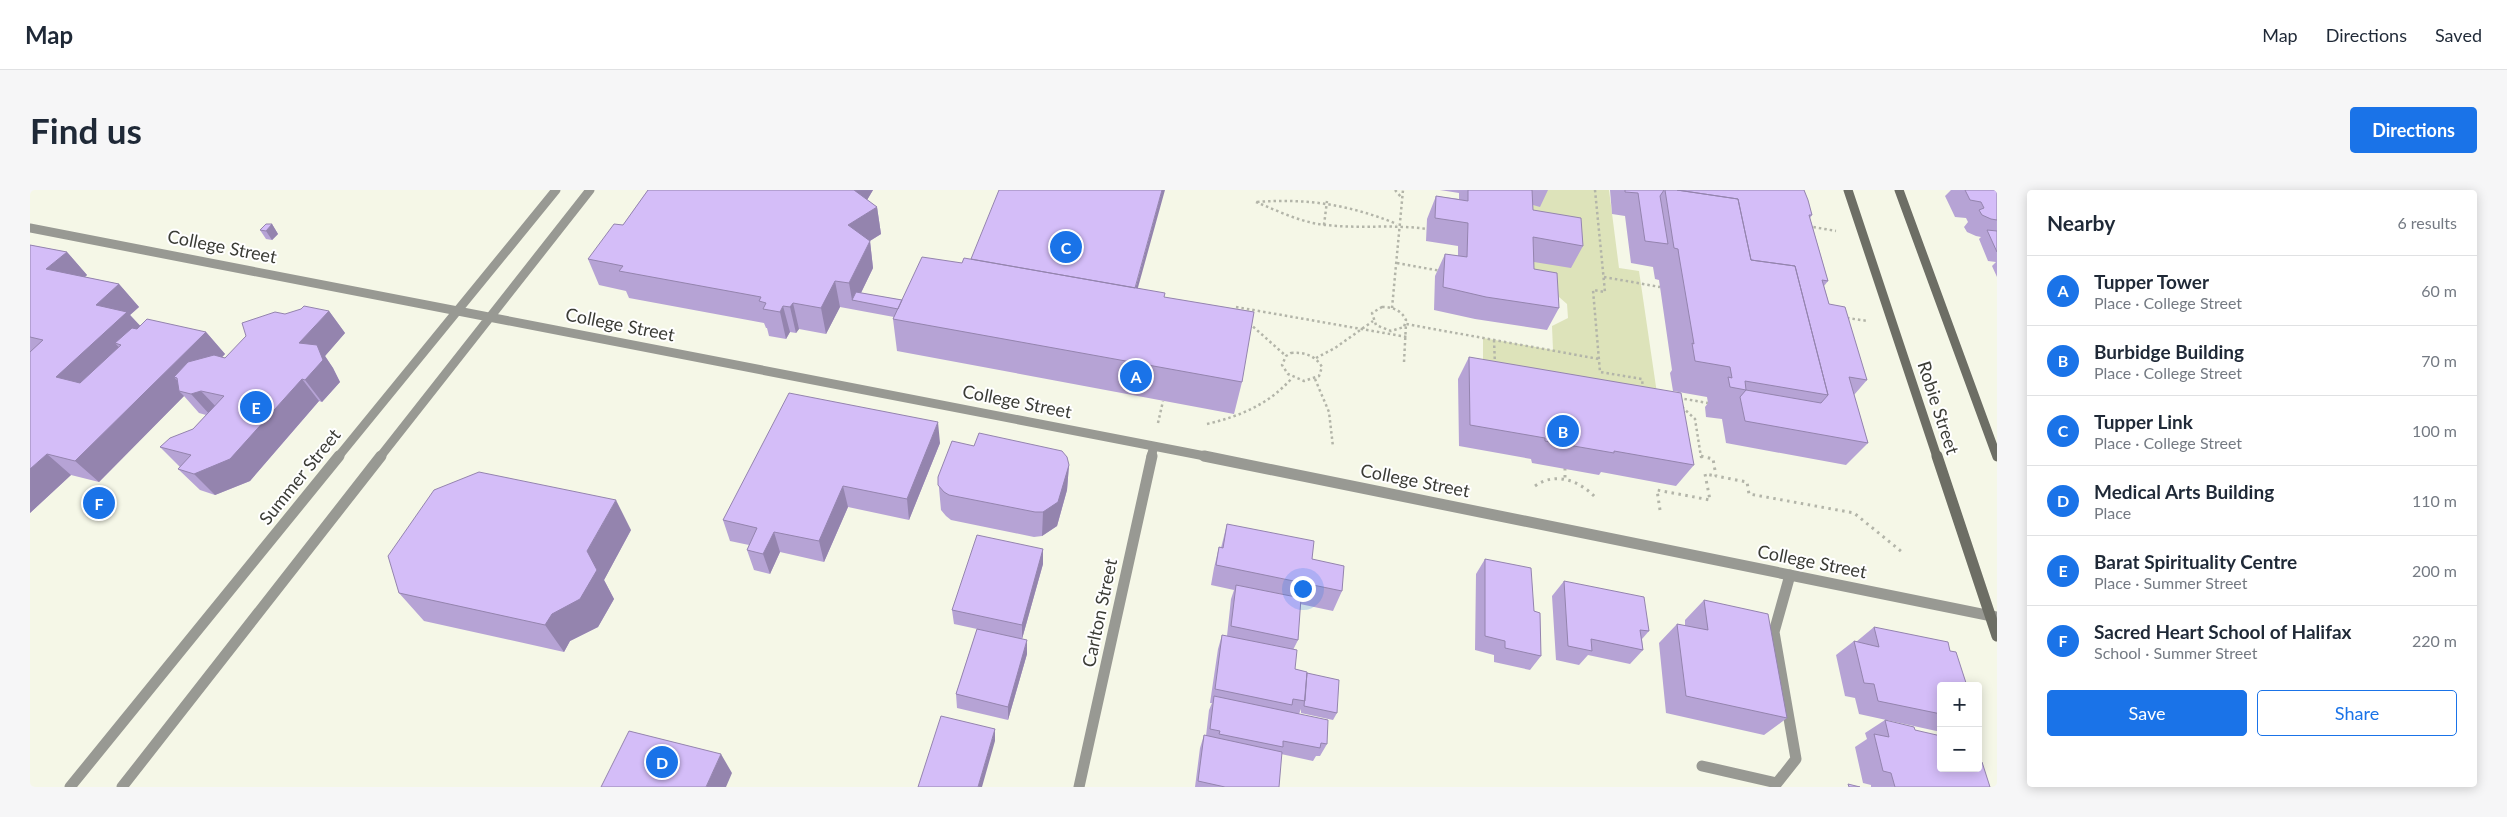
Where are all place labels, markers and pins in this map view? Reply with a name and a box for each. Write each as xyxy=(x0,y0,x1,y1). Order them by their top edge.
pin: C xyxy=(1050,228,1082,266)
pin: A xyxy=(1120,357,1152,395)
pin: E xyxy=(240,388,272,426)
pin: B xyxy=(1547,412,1579,450)
pin: F xyxy=(83,484,115,522)
pin: D xyxy=(646,743,678,781)

